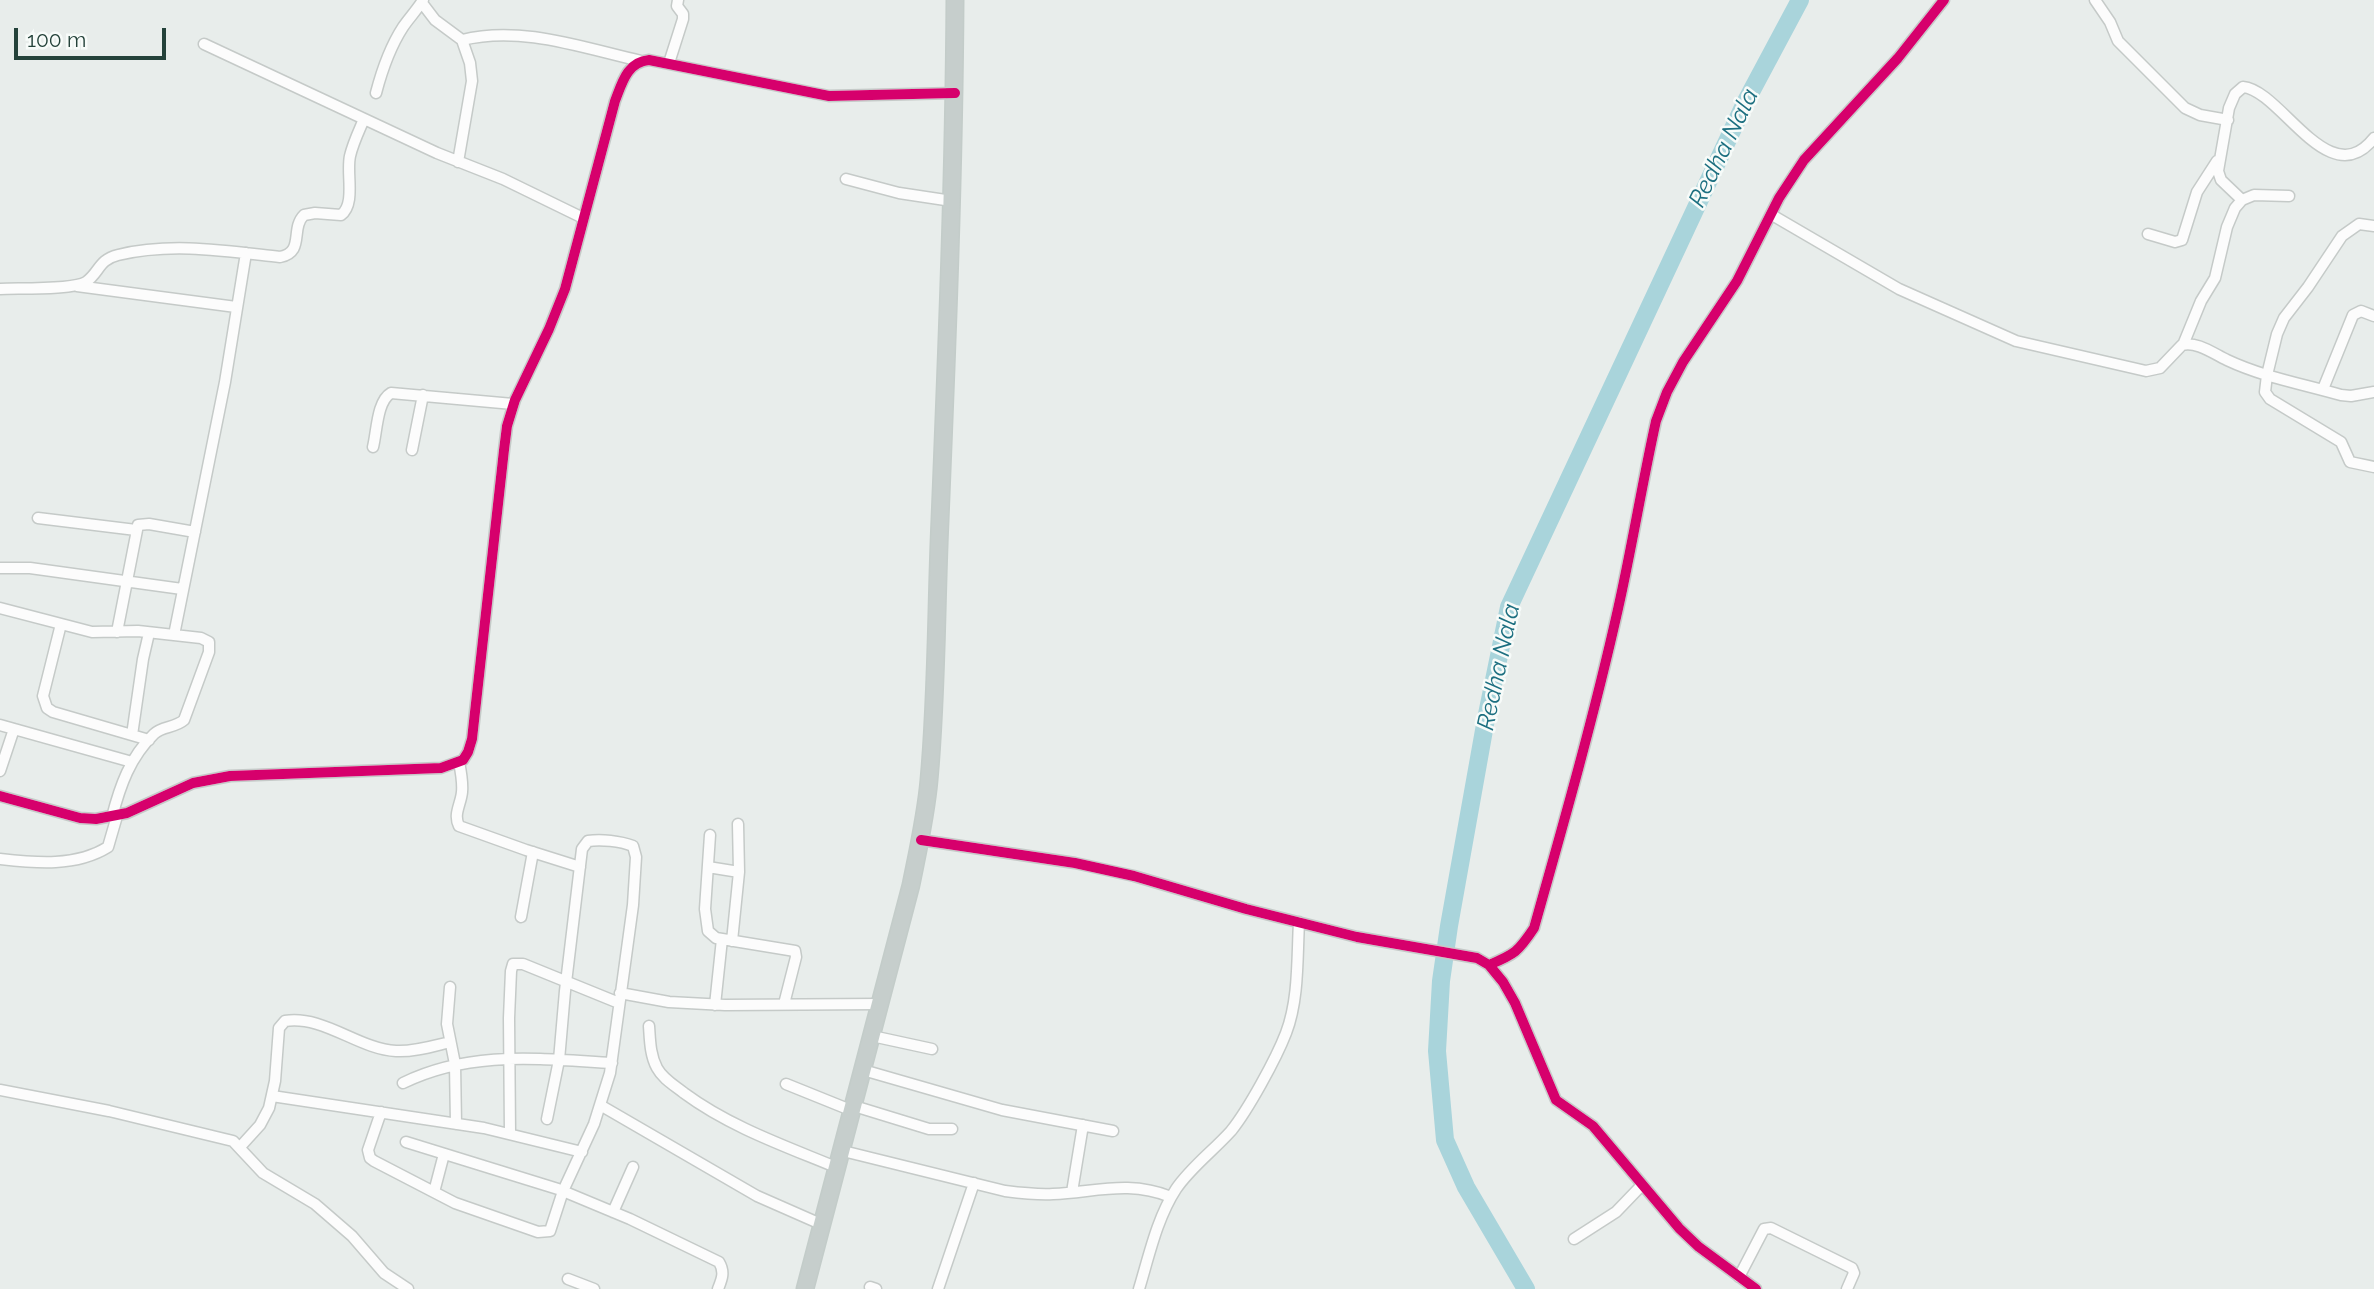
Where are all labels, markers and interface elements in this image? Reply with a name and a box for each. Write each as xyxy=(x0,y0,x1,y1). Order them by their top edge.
scale bar xyxy=(18,14,170,58)
text: 100 m xyxy=(27,27,86,52)
water label: Redha Nala xyxy=(1683,84,1765,212)
water label: Redha Nala xyxy=(1472,601,1526,733)

